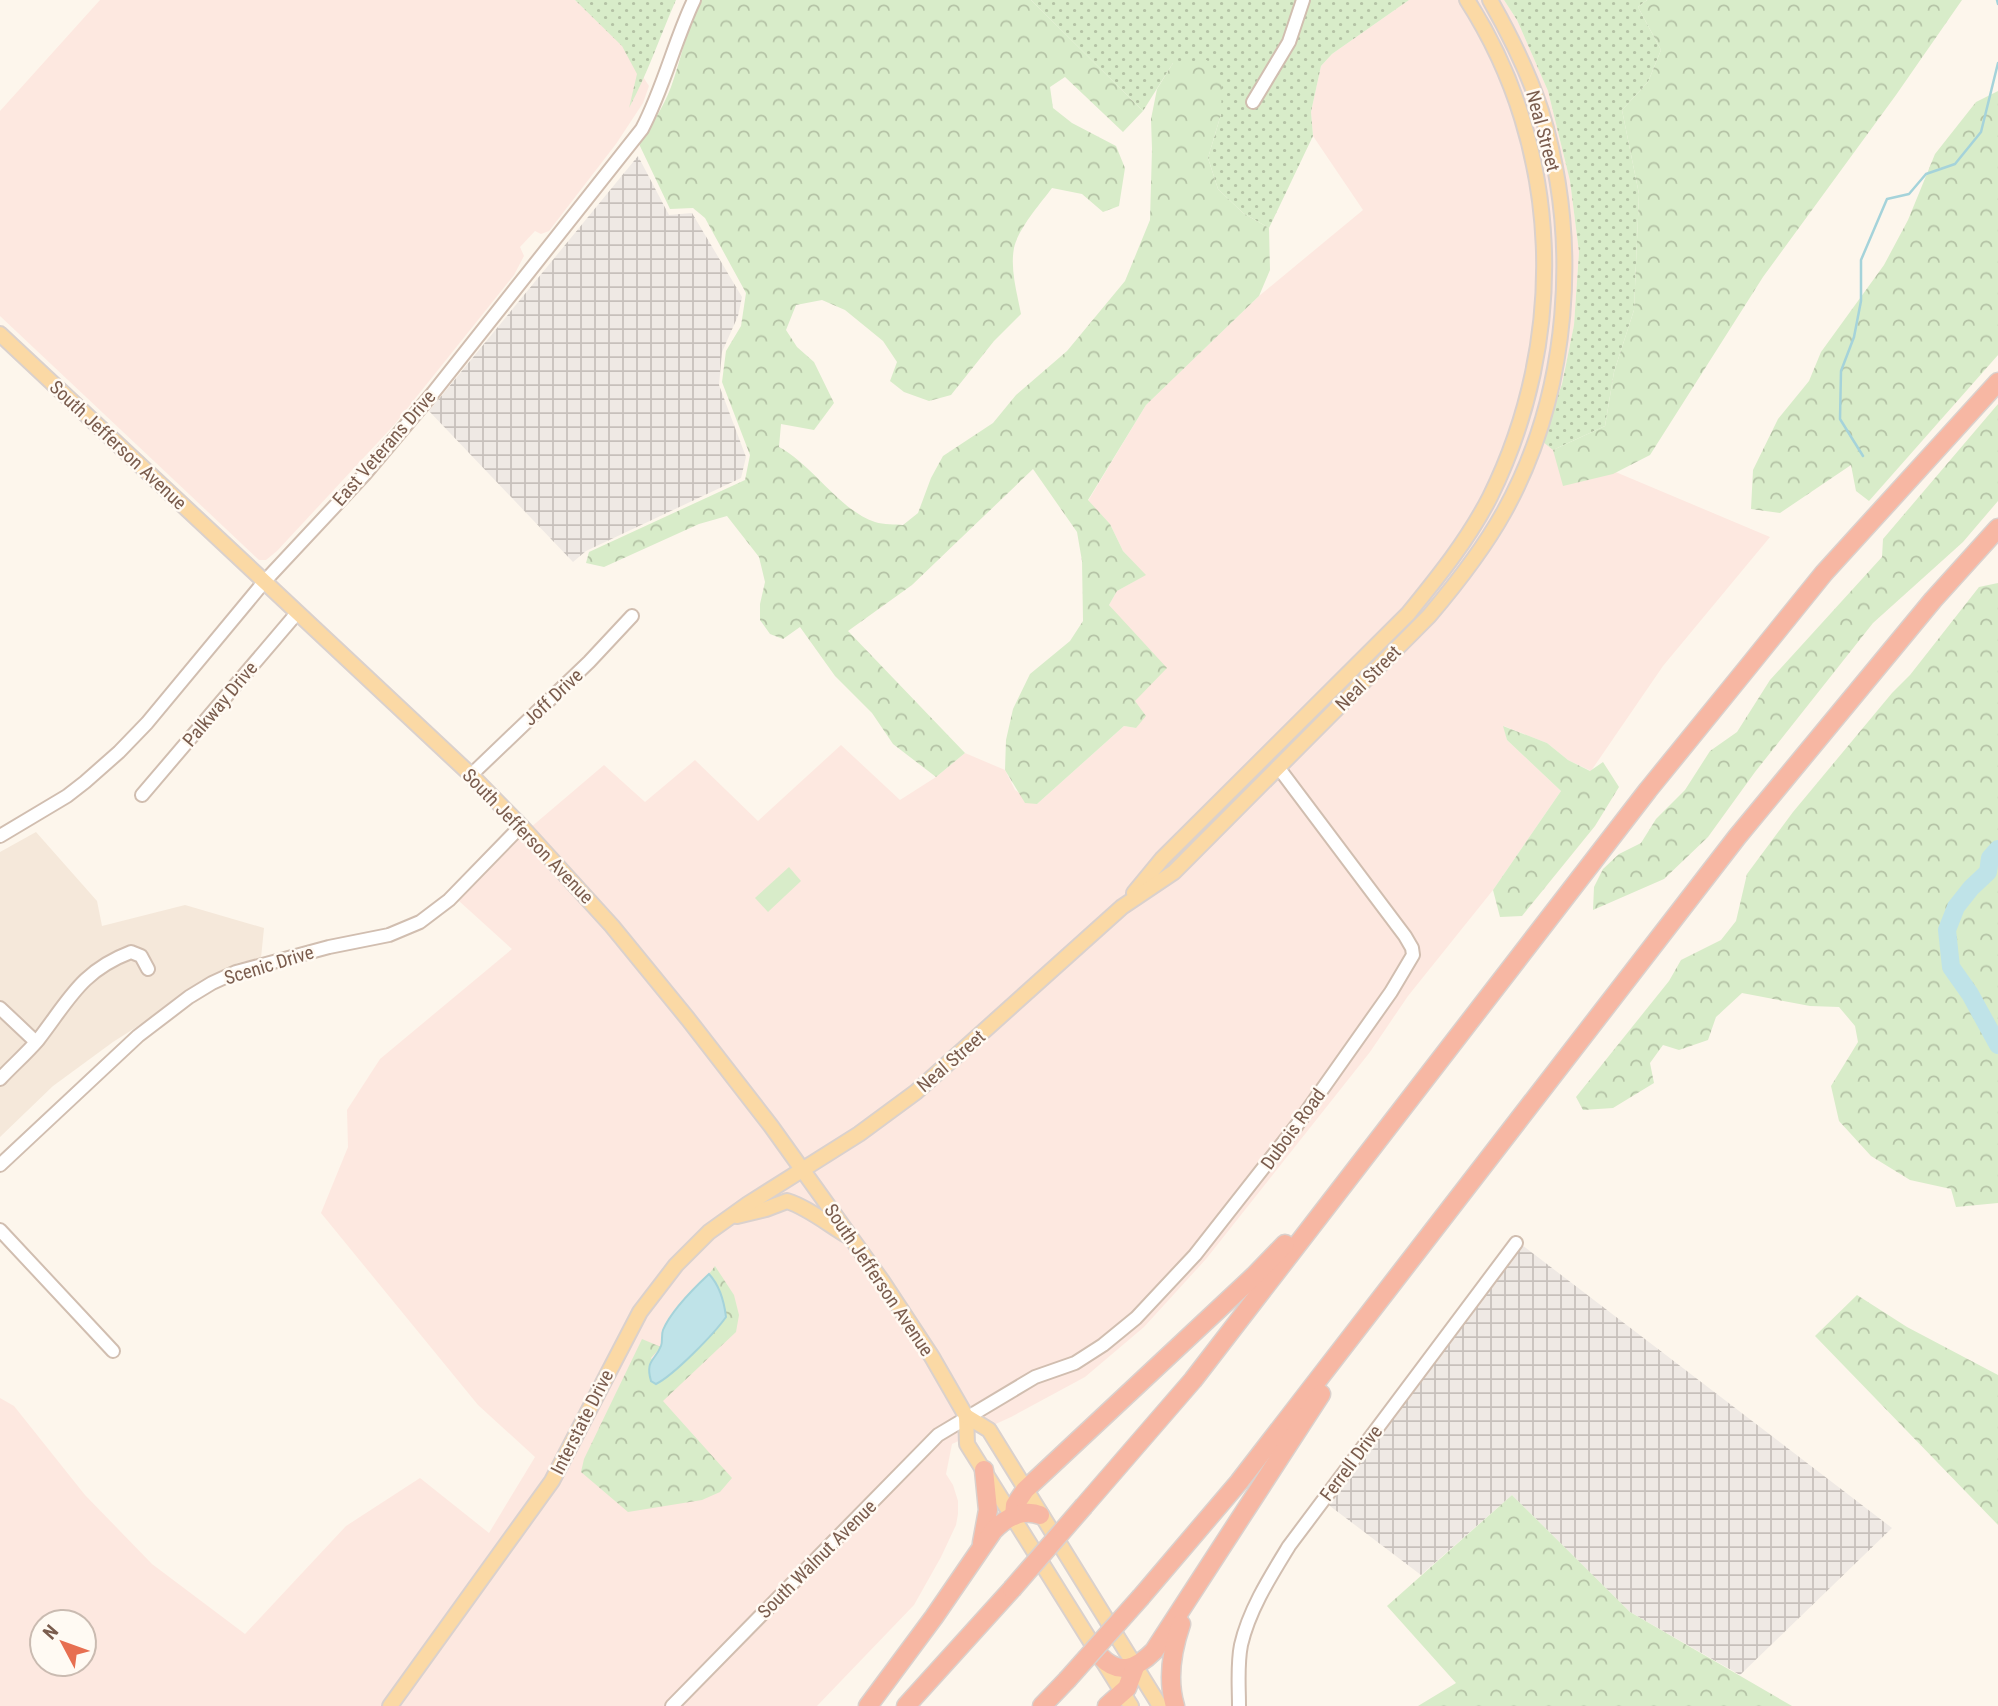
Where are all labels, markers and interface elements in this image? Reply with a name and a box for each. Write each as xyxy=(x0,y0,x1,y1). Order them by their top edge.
street label: Neal Street xyxy=(1521,88,1565,174)
street label: South Jefferson Avenue xyxy=(45,376,191,514)
street label: East Veterans Drive xyxy=(328,385,440,510)
street label: Neal Street xyxy=(1331,641,1405,715)
street label: Palkway Drive xyxy=(178,657,262,751)
street label: Joff Drive xyxy=(518,664,588,730)
street label: South Jefferson Avenue xyxy=(458,764,598,908)
street label: Scenic Drive xyxy=(222,941,317,989)
street label: Neal Street xyxy=(912,1025,990,1097)
street label: Dubois Road xyxy=(1256,1084,1330,1174)
street label: South Jefferson Avenue xyxy=(819,1199,939,1361)
street label: Interstate Drive xyxy=(546,1366,618,1478)
street label: Ferrell Drive xyxy=(1315,1420,1387,1506)
street label: South Walnut Avenue xyxy=(753,1495,881,1623)
north arrow xyxy=(28,1608,98,1678)
text: N xyxy=(38,1620,63,1644)

